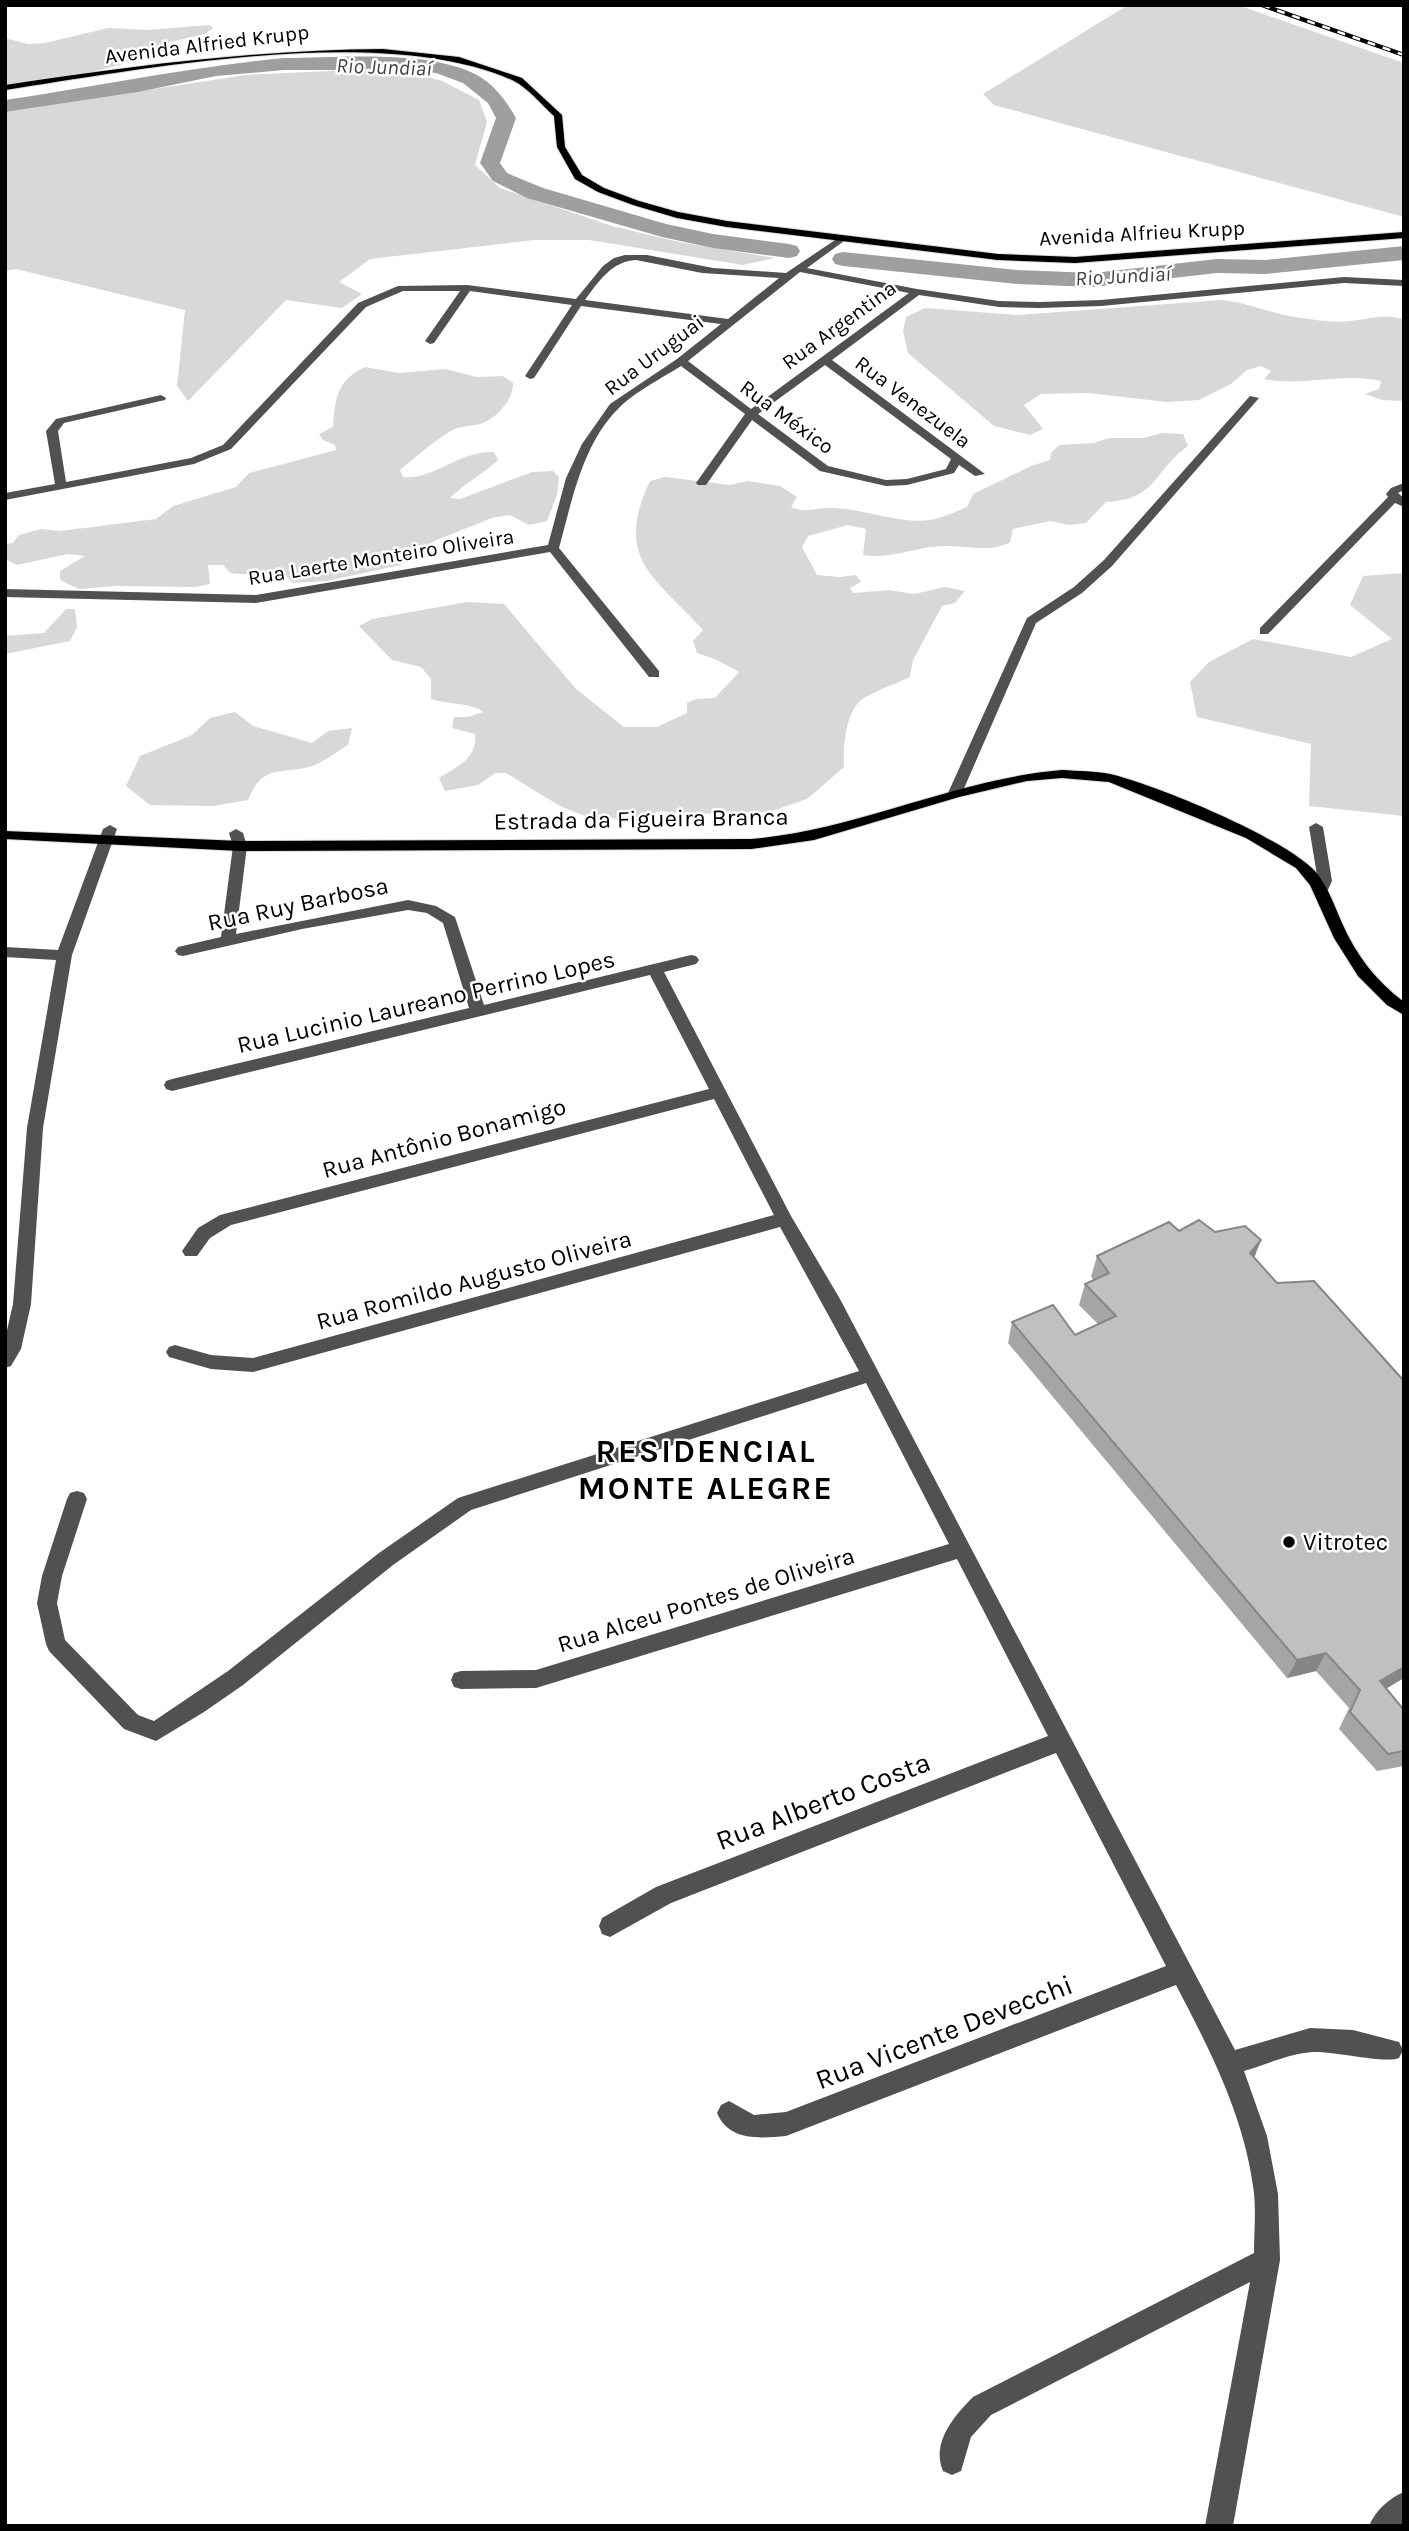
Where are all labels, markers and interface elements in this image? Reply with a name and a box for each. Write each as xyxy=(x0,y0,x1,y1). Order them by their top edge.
street label: Avenida Alfried Krupp xyxy=(103,20,311,68)
water label: Rio Jundiaí xyxy=(336,53,435,81)
street label: Avenida Alfrieu Krupp xyxy=(1039,216,1245,250)
water label: Rio Jundiaí xyxy=(1075,261,1174,290)
street label: Rua Argentina xyxy=(777,276,901,374)
street label: Rua Uruguai xyxy=(599,310,709,400)
street label: Rua Venezuela xyxy=(851,351,975,453)
street label: Rua México xyxy=(735,375,839,459)
street label: Rua Laerte Monteiro Oliveira xyxy=(246,524,516,590)
street label: Estrada da Figueira Branca xyxy=(493,802,789,836)
street label: Rua Ruy Barbosa xyxy=(205,871,391,937)
street label: Rua Lucinio Laureano Perrino Lopes xyxy=(234,945,618,1059)
street label: Rua Antônio Bonamigo xyxy=(319,1092,569,1184)
street label: Rua Romildo Augusto Oliveira xyxy=(313,1224,635,1336)
district label: RESIDENCIAL MONTE ALEGRE xyxy=(578,1433,834,1507)
place label: Vitrotec xyxy=(1303,1528,1388,1556)
marker: Vitrotec xyxy=(1281,1534,1297,1550)
street label: Rua Alceu Pontes de Oliveira xyxy=(554,1541,858,1659)
street label: Rua Alberto Costa xyxy=(711,1745,935,1857)
street label: Rua Vicente Devecchi xyxy=(811,1968,1077,2096)

